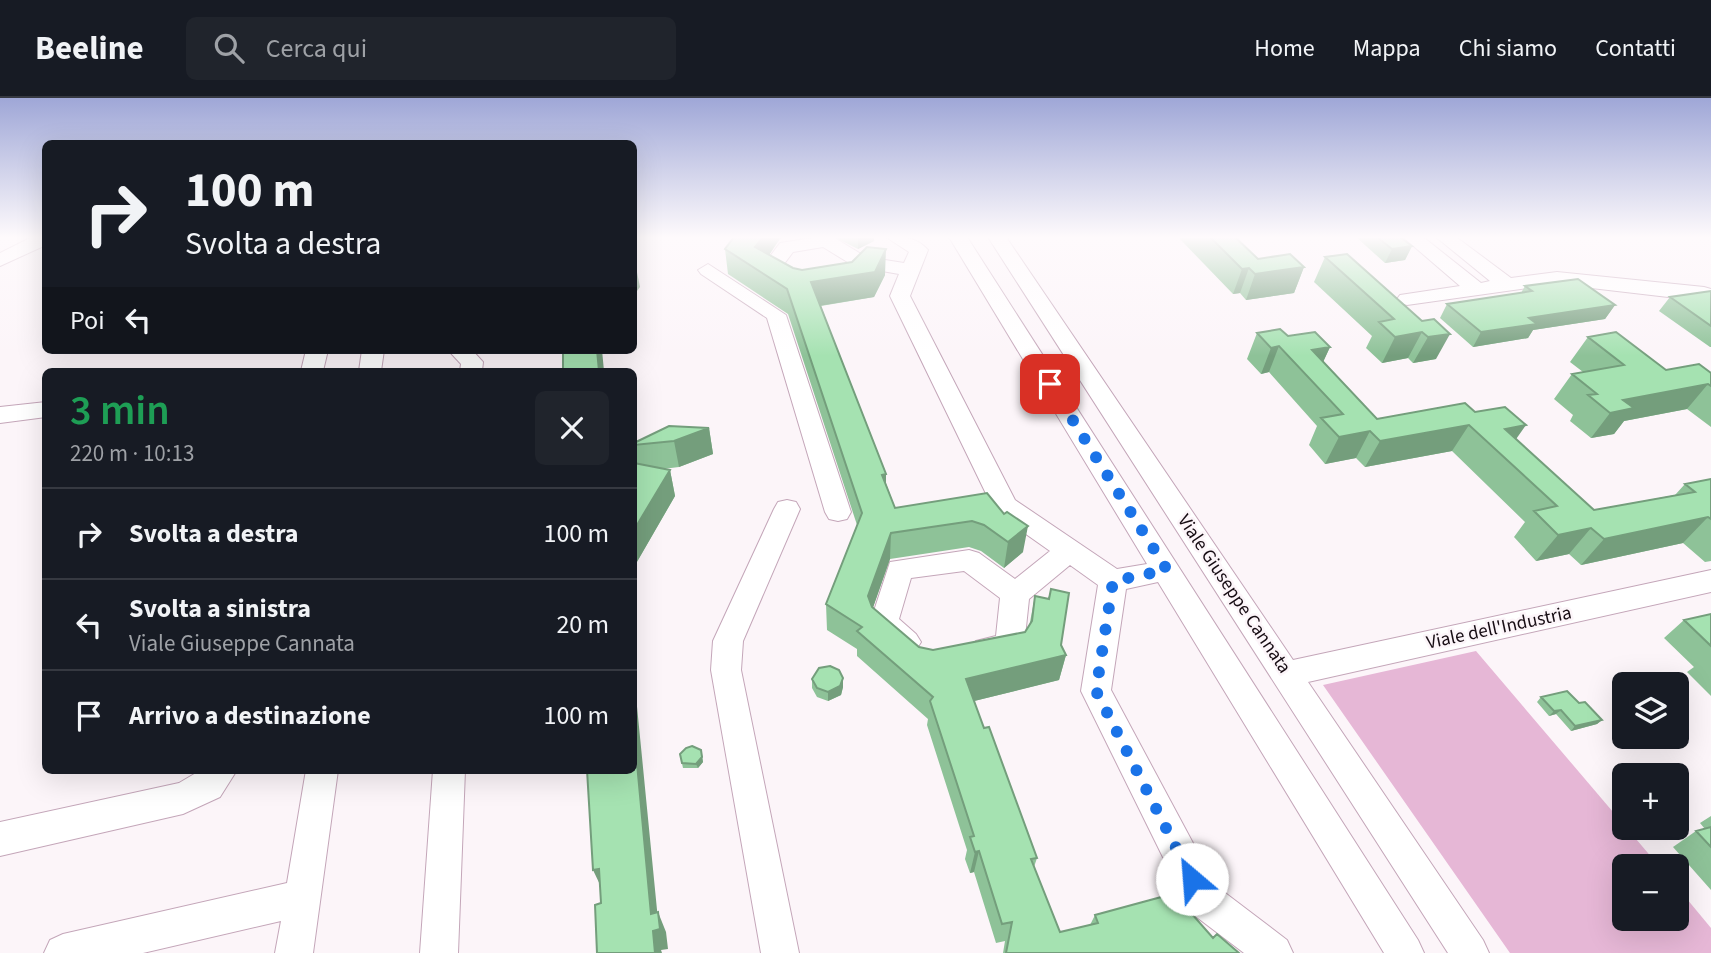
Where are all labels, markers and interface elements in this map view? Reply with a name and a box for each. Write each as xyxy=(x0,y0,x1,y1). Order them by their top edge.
search box xyxy=(186,17,676,80)
text: Beeline xyxy=(35,25,144,72)
icon: search xyxy=(210,29,248,67)
text: Cerca qui xyxy=(266,30,367,67)
text: Home xyxy=(1254,31,1315,66)
text: Mappa xyxy=(1353,31,1421,66)
text: Chi siamo xyxy=(1459,31,1557,66)
text: Contatti xyxy=(1595,31,1676,66)
text: 100 m xyxy=(185,156,314,226)
icon: right xyxy=(70,168,161,259)
text: Svolta a destra xyxy=(185,221,381,267)
icon: left xyxy=(119,301,157,339)
text: Poi xyxy=(70,302,105,339)
pin xyxy=(1020,354,1080,414)
icon: arrive xyxy=(1031,365,1069,403)
text: 3 min xyxy=(70,381,170,441)
button: close xyxy=(535,391,609,465)
text: 220 m · 10:13 xyxy=(70,437,194,470)
street label: Viale Giuseppe Cannata xyxy=(1171,509,1297,679)
icon: right xyxy=(70,515,108,553)
text: Svolta a destra xyxy=(129,515,299,552)
text: 100 m xyxy=(543,515,609,552)
text: Svolta a sinistra xyxy=(129,590,311,627)
street label: Viale dell'Industria xyxy=(1424,599,1574,657)
icon: left xyxy=(70,606,108,644)
text: 20 m xyxy=(556,606,609,643)
text: Viale Giuseppe Cannata xyxy=(129,627,355,660)
map controls xyxy=(1612,672,1689,931)
button: layers xyxy=(1612,672,1689,749)
icon: arrive xyxy=(70,697,108,735)
text: Arrivo a destinazione xyxy=(129,697,371,734)
text: 100 m xyxy=(543,697,609,734)
button: + xyxy=(1612,763,1689,840)
position arrow xyxy=(1155,842,1229,916)
button: − xyxy=(1612,854,1689,931)

